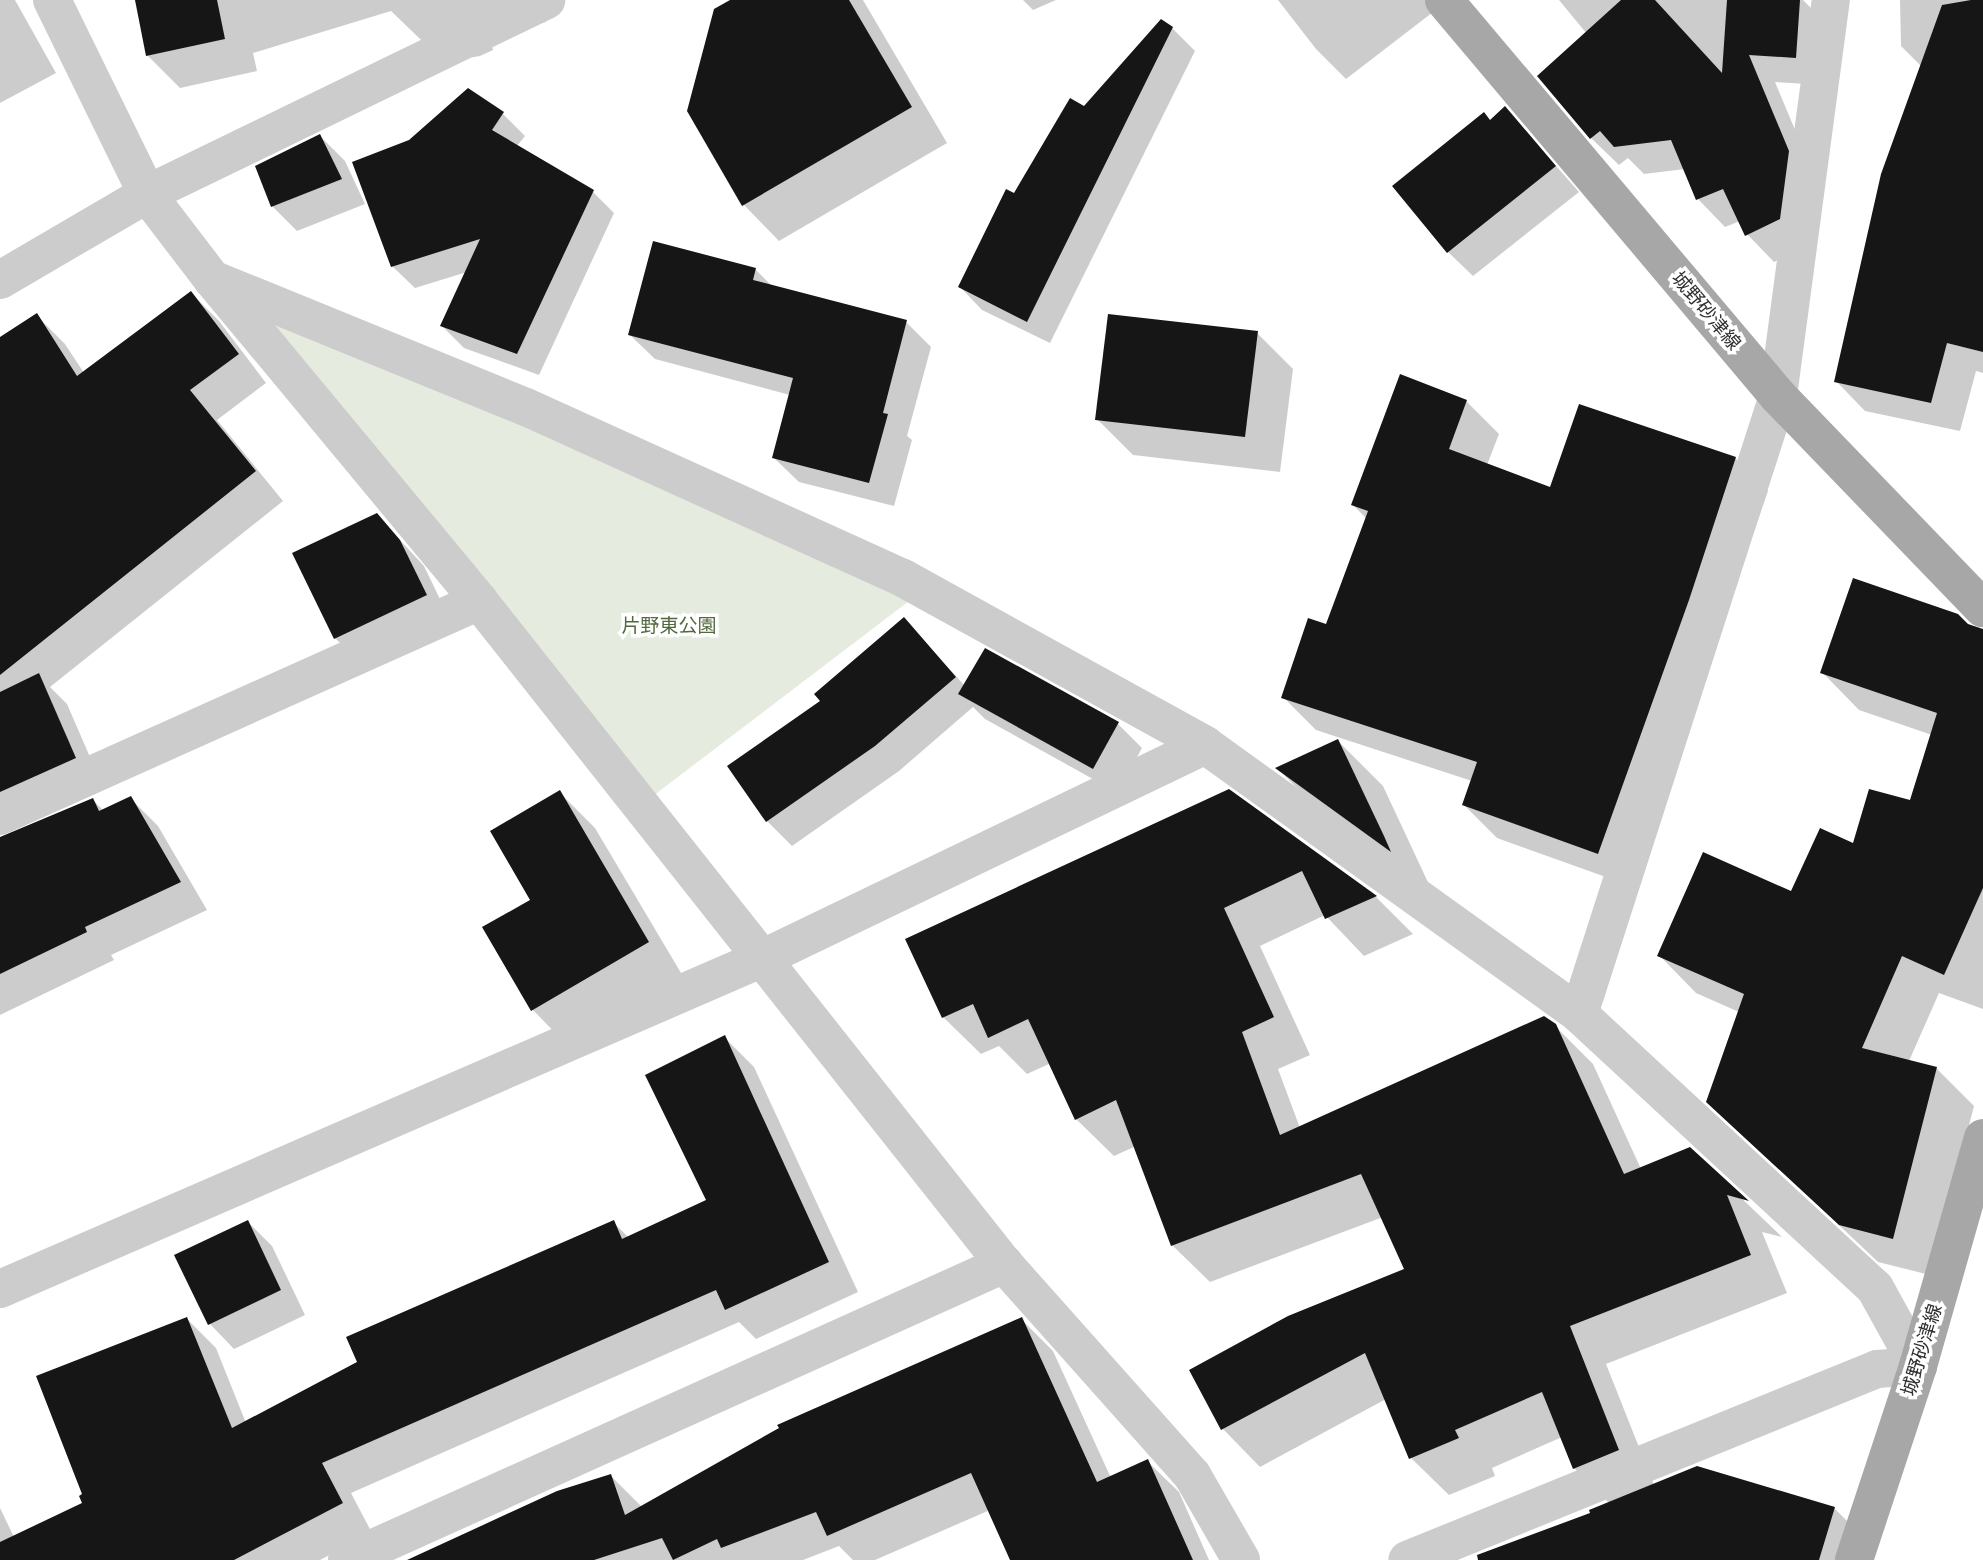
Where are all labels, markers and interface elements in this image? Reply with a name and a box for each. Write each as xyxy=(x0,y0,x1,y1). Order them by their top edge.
street label: 城野砂津線 xyxy=(1667,267,1745,355)
park label: 片野東公園 xyxy=(622,615,716,637)
street label: 城野砂津線 xyxy=(1897,1301,1947,1399)

